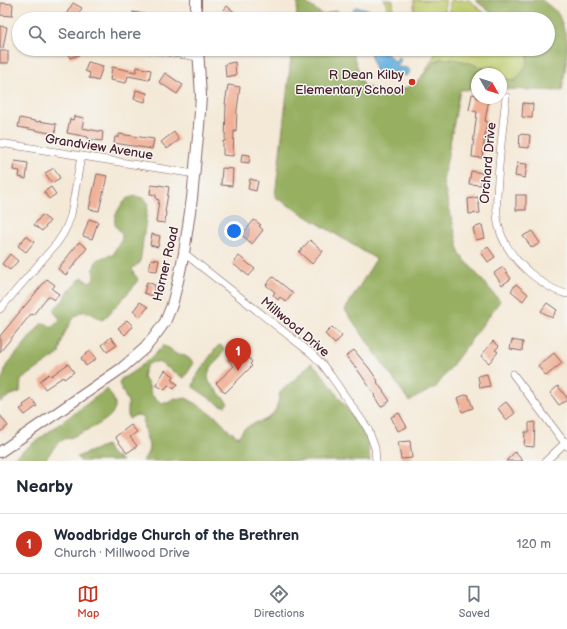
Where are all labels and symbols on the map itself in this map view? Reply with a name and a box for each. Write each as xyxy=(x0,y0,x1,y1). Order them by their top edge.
place label: R Dean Kilby Elementary School xyxy=(295,67,404,98)
north arrow xyxy=(471,68,507,104)
marker: R Dean Kilby Elementary School xyxy=(407,77,417,87)
street label: Orchard Drive xyxy=(476,121,500,204)
street label: Grandview Avenue xyxy=(44,131,154,163)
your location xyxy=(224,221,244,241)
street label: Horner Road xyxy=(150,225,182,303)
street label: Millwood Drive xyxy=(257,294,333,361)
pin: 1 xyxy=(225,338,251,371)

